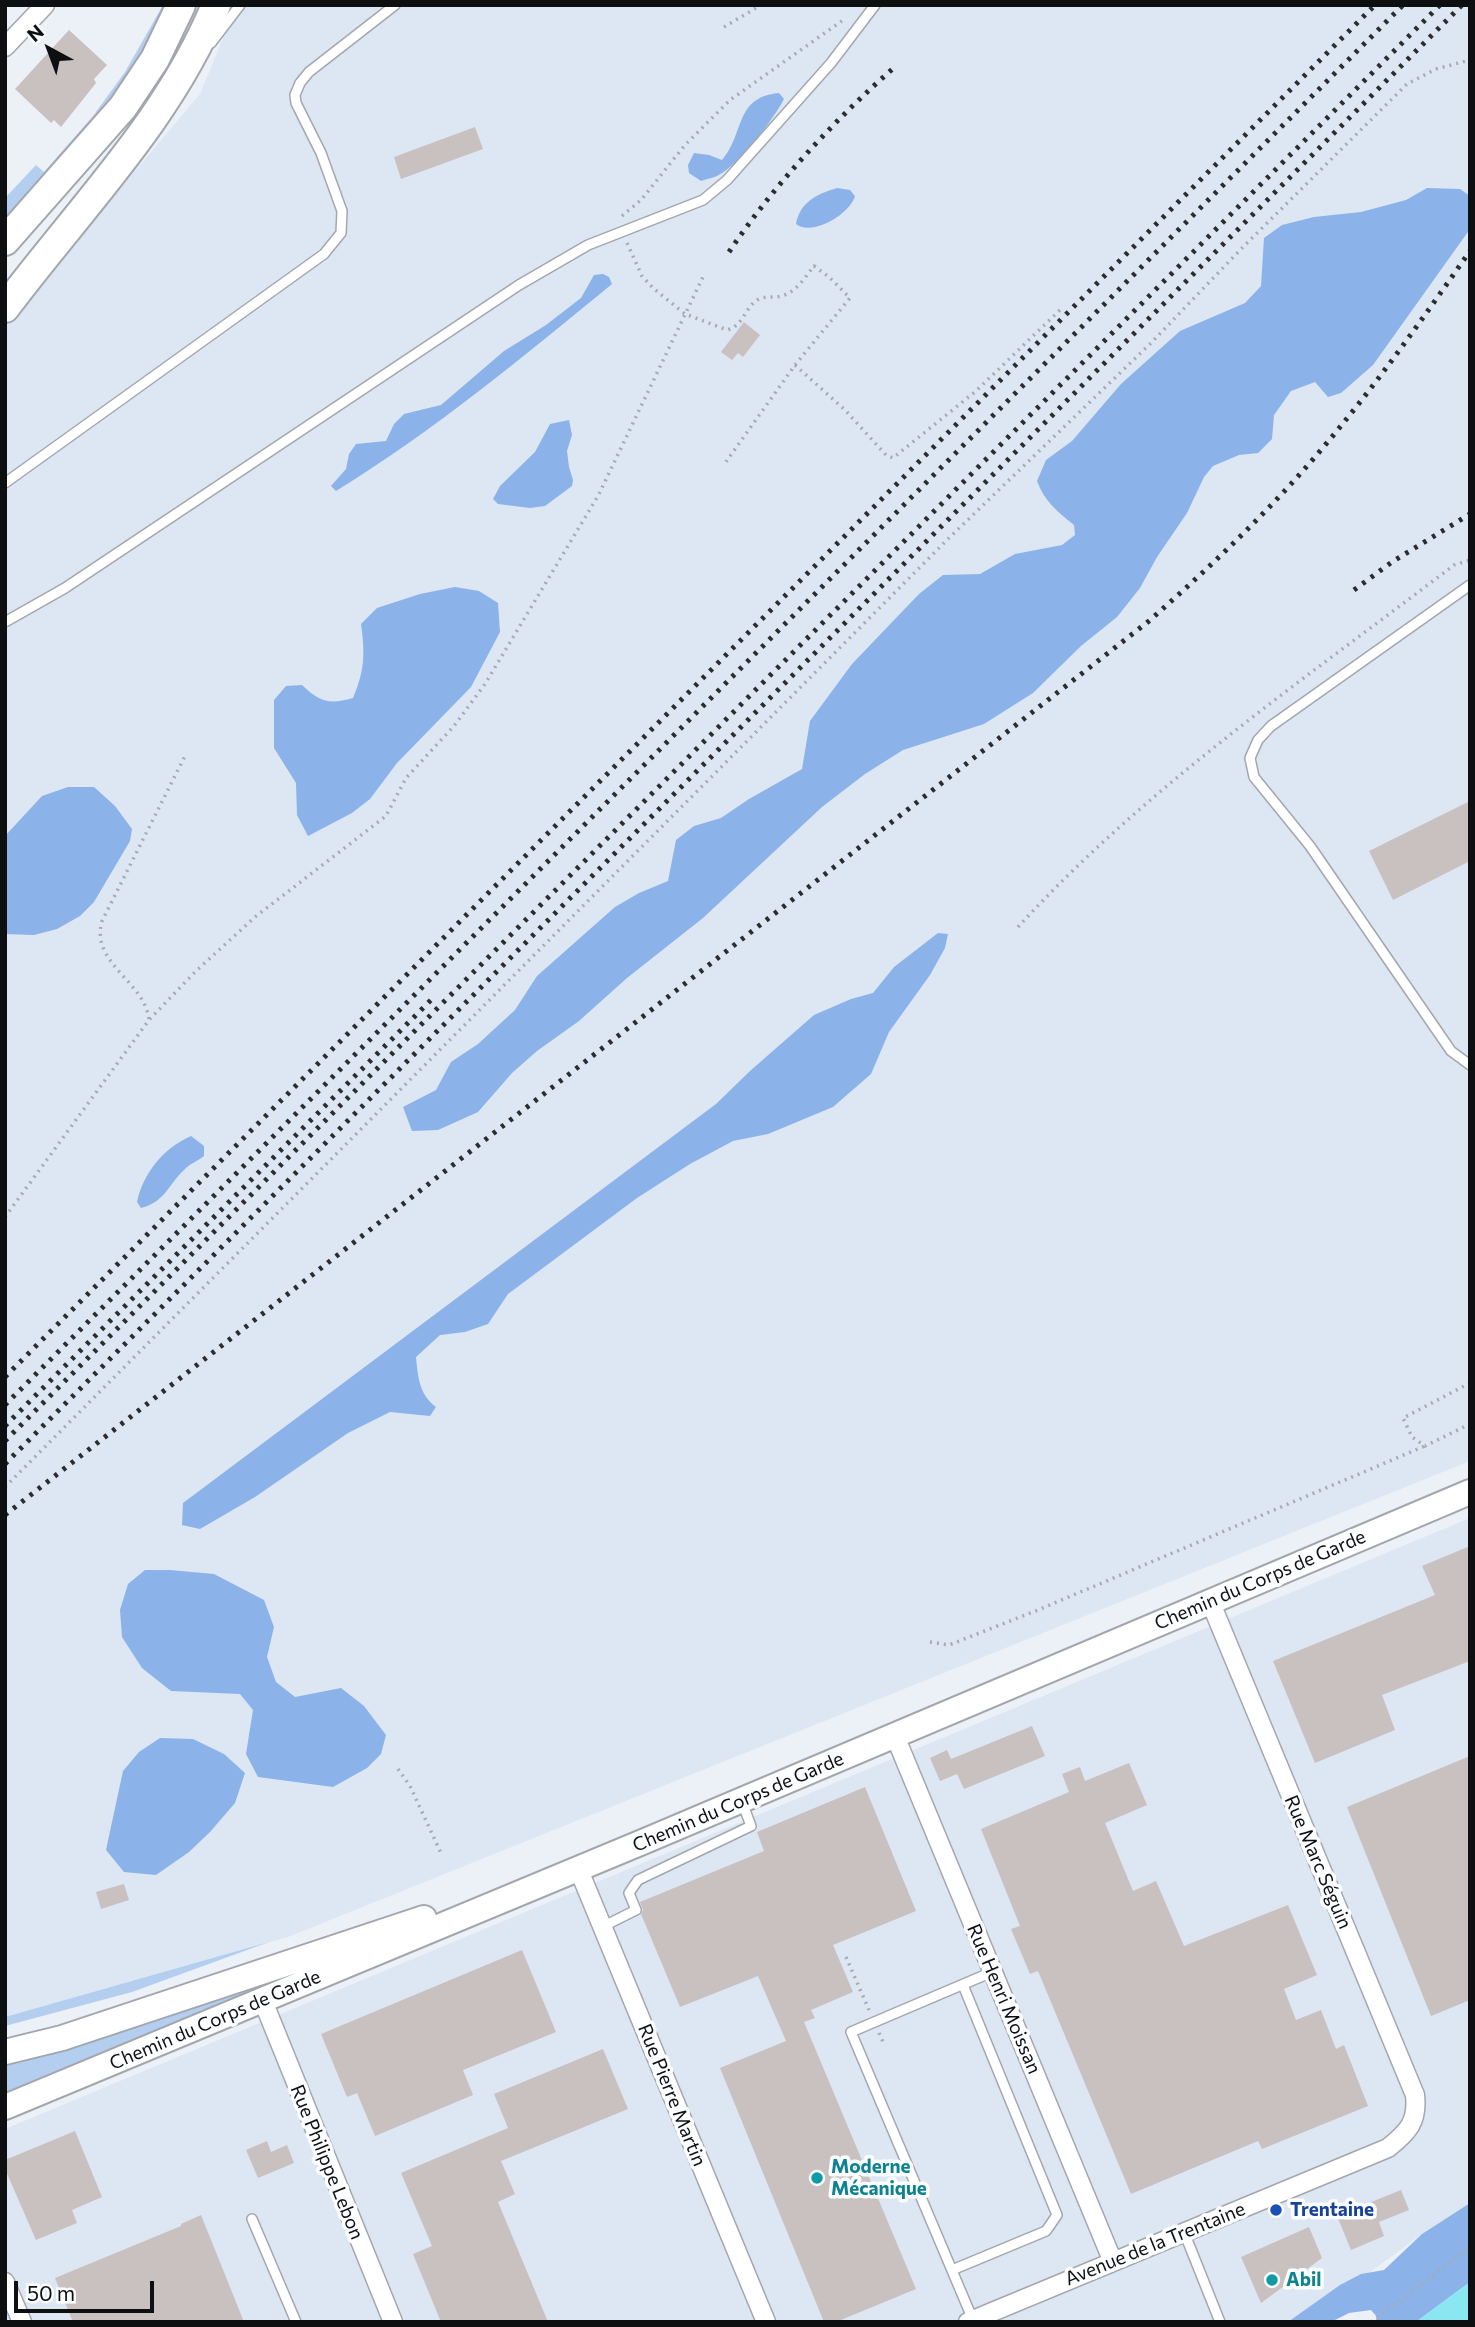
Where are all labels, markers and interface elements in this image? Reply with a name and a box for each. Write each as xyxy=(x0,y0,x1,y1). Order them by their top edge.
north arrow xyxy=(14,14,84,84)
text: N xyxy=(22,19,48,46)
street label: Chemin du Corps de Garde xyxy=(1151,1525,1369,1635)
street label: Chemin du Corps de Garde xyxy=(629,1747,847,1857)
street label: Rue Marc Séguin xyxy=(1280,1792,1356,1932)
street label: Rue Henri Moissan xyxy=(962,1921,1046,2077)
street label: Chemin du Corps de Garde xyxy=(106,1965,324,2075)
street label: Rue Pierre Martin xyxy=(633,2021,711,2169)
street label: Rue Philippe Lebon xyxy=(286,2081,368,2243)
place label: Moderne Mécanique xyxy=(831,2156,927,2200)
marker: Moderne Mécanique xyxy=(809,2170,825,2186)
street label: Avenue de la Trentaine xyxy=(1062,2197,1248,2291)
place label: Trentaine xyxy=(1290,2199,1374,2221)
marker: Trentaine xyxy=(1268,2202,1284,2218)
scale bar xyxy=(18,2268,158,2312)
place label: Abil xyxy=(1286,2269,1321,2291)
marker: Abil xyxy=(1264,2272,1280,2288)
text: 50 m xyxy=(27,2280,75,2305)

